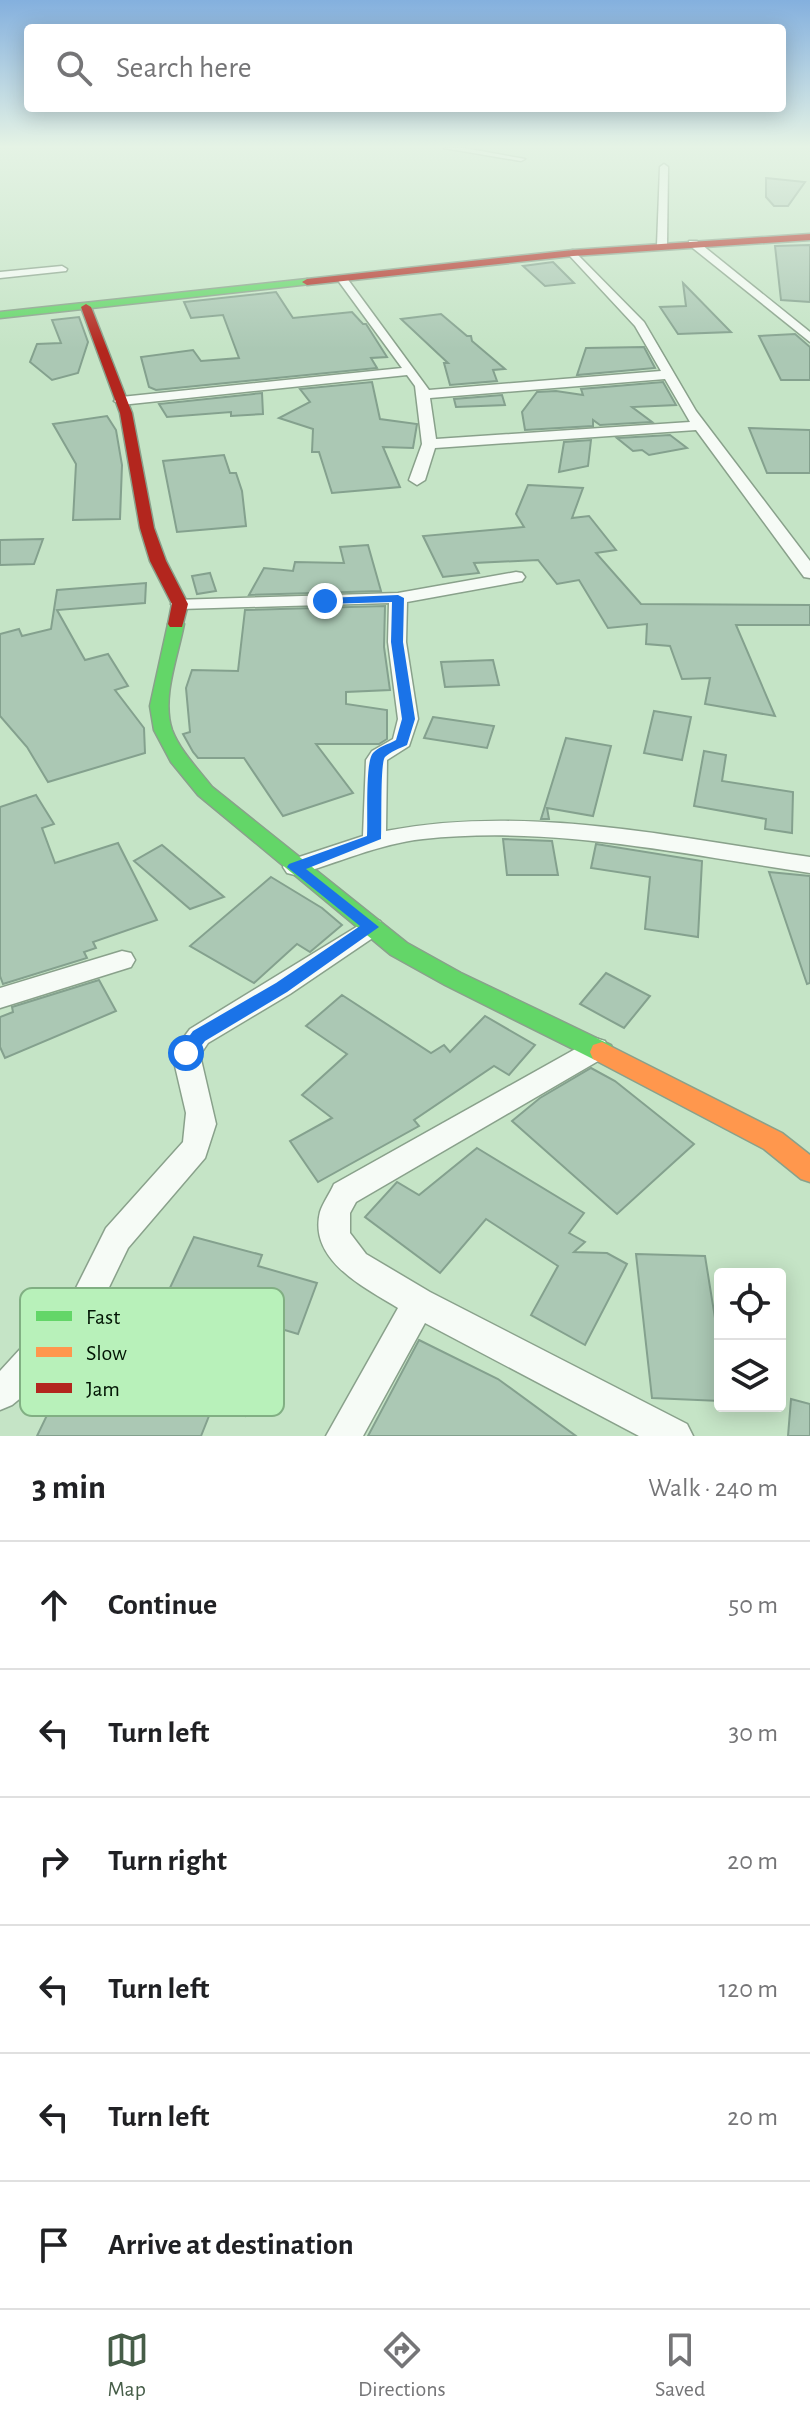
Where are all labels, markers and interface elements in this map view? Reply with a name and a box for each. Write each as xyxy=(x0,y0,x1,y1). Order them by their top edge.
search box xyxy=(24,24,786,112)
icon: search xyxy=(52,46,96,90)
text: Search here xyxy=(116,53,252,83)
route end xyxy=(307,583,343,619)
route start xyxy=(168,1035,204,1071)
map controls xyxy=(714,1268,786,1412)
button: locate xyxy=(714,1268,786,1340)
legend xyxy=(20,1288,284,1416)
text: Fast xyxy=(86,1306,120,1328)
button: layers xyxy=(714,1340,786,1412)
text: Slow xyxy=(86,1342,127,1364)
text: Jam xyxy=(86,1378,120,1400)
text: 3 min xyxy=(32,1471,106,1505)
text: Walk · 240 m xyxy=(648,1475,778,1501)
icon: ahead xyxy=(32,1583,76,1627)
text: Continue xyxy=(108,1590,217,1620)
text: 50 m xyxy=(728,1592,778,1618)
icon: left xyxy=(32,1711,76,1755)
text: Turn left xyxy=(108,1718,209,1748)
text: 30 m xyxy=(728,1720,778,1746)
icon: right xyxy=(32,1839,76,1883)
text: Turn right xyxy=(108,1846,227,1876)
text: 20 m xyxy=(727,1848,778,1874)
icon: left xyxy=(32,1967,76,2011)
text: Turn left xyxy=(108,1974,209,2004)
text: 120 m xyxy=(718,1976,778,2002)
icon: left xyxy=(32,2095,76,2139)
text: Turn left xyxy=(108,2102,209,2132)
text: 20 m xyxy=(727,2104,778,2130)
icon: arrive xyxy=(32,2223,76,2267)
text: Arrive at destination xyxy=(108,2230,354,2260)
tab: Map xyxy=(105,2328,149,2402)
tab: Directions xyxy=(358,2328,446,2402)
tab: Saved xyxy=(655,2328,705,2402)

